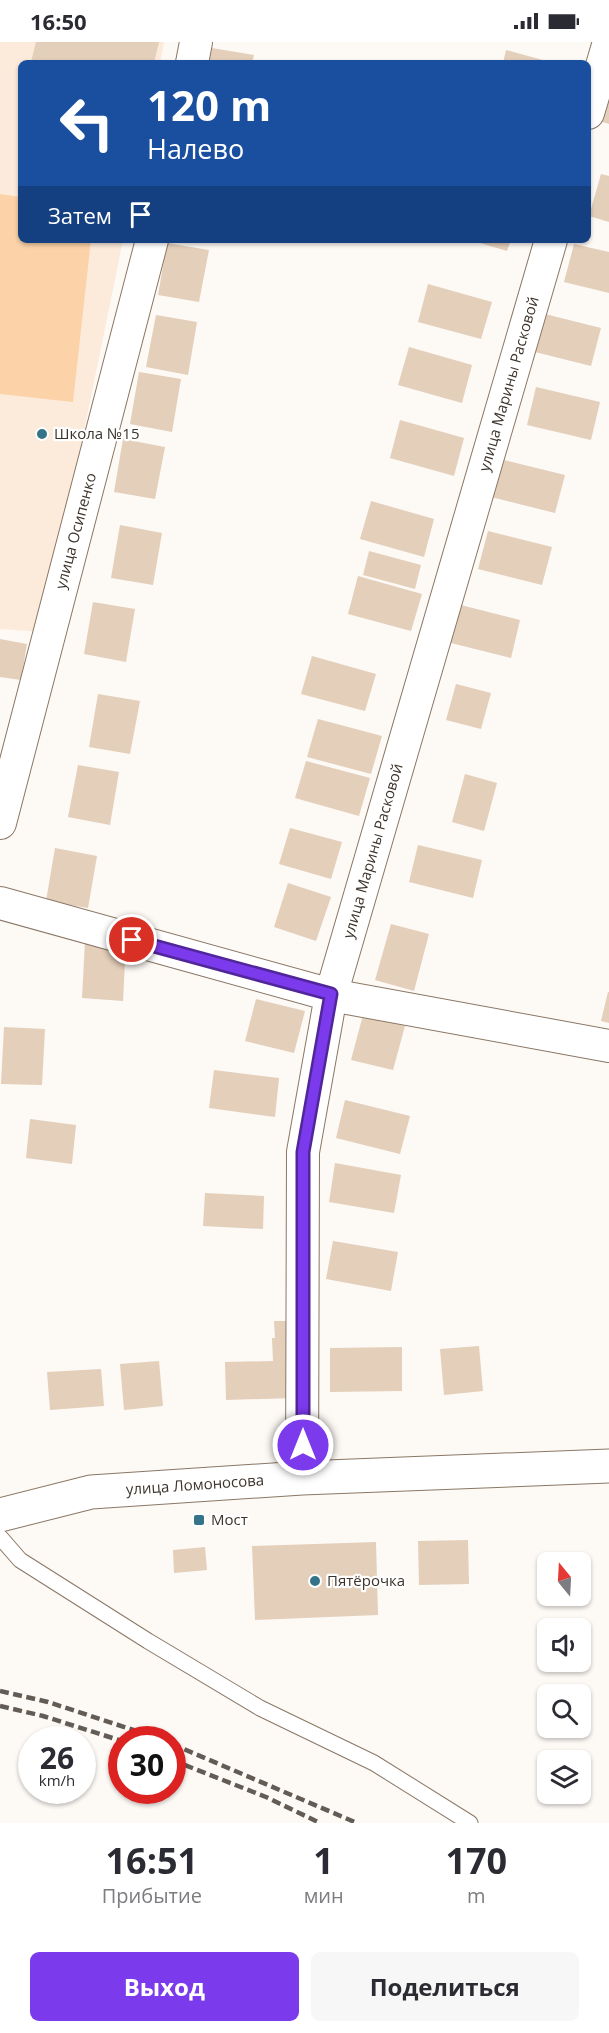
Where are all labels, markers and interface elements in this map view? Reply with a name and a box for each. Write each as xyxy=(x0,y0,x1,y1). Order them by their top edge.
text: 16:50 xyxy=(30,6,87,36)
text: 120 m xyxy=(147,76,271,133)
icon: left xyxy=(48,84,126,162)
text: Налево xyxy=(147,130,244,167)
icon: arrive xyxy=(124,198,157,231)
text: Затем xyxy=(48,200,112,230)
street label: улица Марины Расковой xyxy=(473,294,543,474)
place label: Школа №15 xyxy=(54,423,140,443)
marker: Школа №15 xyxy=(35,427,49,441)
street label: улица Осипенко xyxy=(50,470,100,591)
street label: улица Марины Расковой xyxy=(337,761,407,941)
pin xyxy=(106,914,157,965)
icon: arrive xyxy=(115,923,148,956)
position arrow xyxy=(271,1413,335,1477)
street label: улица Ломоносова xyxy=(125,1469,265,1499)
place label: Мост xyxy=(211,1509,248,1529)
marker: Мост xyxy=(192,1513,206,1527)
north arrow xyxy=(537,1552,591,1606)
map controls xyxy=(537,1552,591,1804)
place label: Пятёрочка xyxy=(327,1570,405,1590)
marker: Пятёрочка xyxy=(308,1574,322,1588)
button: sound xyxy=(537,1618,591,1672)
button: search xyxy=(537,1684,591,1738)
speed limit sign: 30 xyxy=(108,1726,186,1804)
text: 26 xyxy=(40,1737,74,1778)
button: layers xyxy=(537,1750,591,1804)
text: km/h xyxy=(39,1770,75,1790)
text: 16:51 xyxy=(106,1836,198,1885)
text: 1 xyxy=(313,1836,334,1885)
text: 170 xyxy=(445,1836,507,1885)
text: Прибытие xyxy=(102,1882,202,1909)
text: мин xyxy=(304,1882,344,1909)
text: m xyxy=(467,1882,486,1909)
button: Выход xyxy=(30,1952,299,2021)
button: Поделиться xyxy=(311,1952,579,2021)

